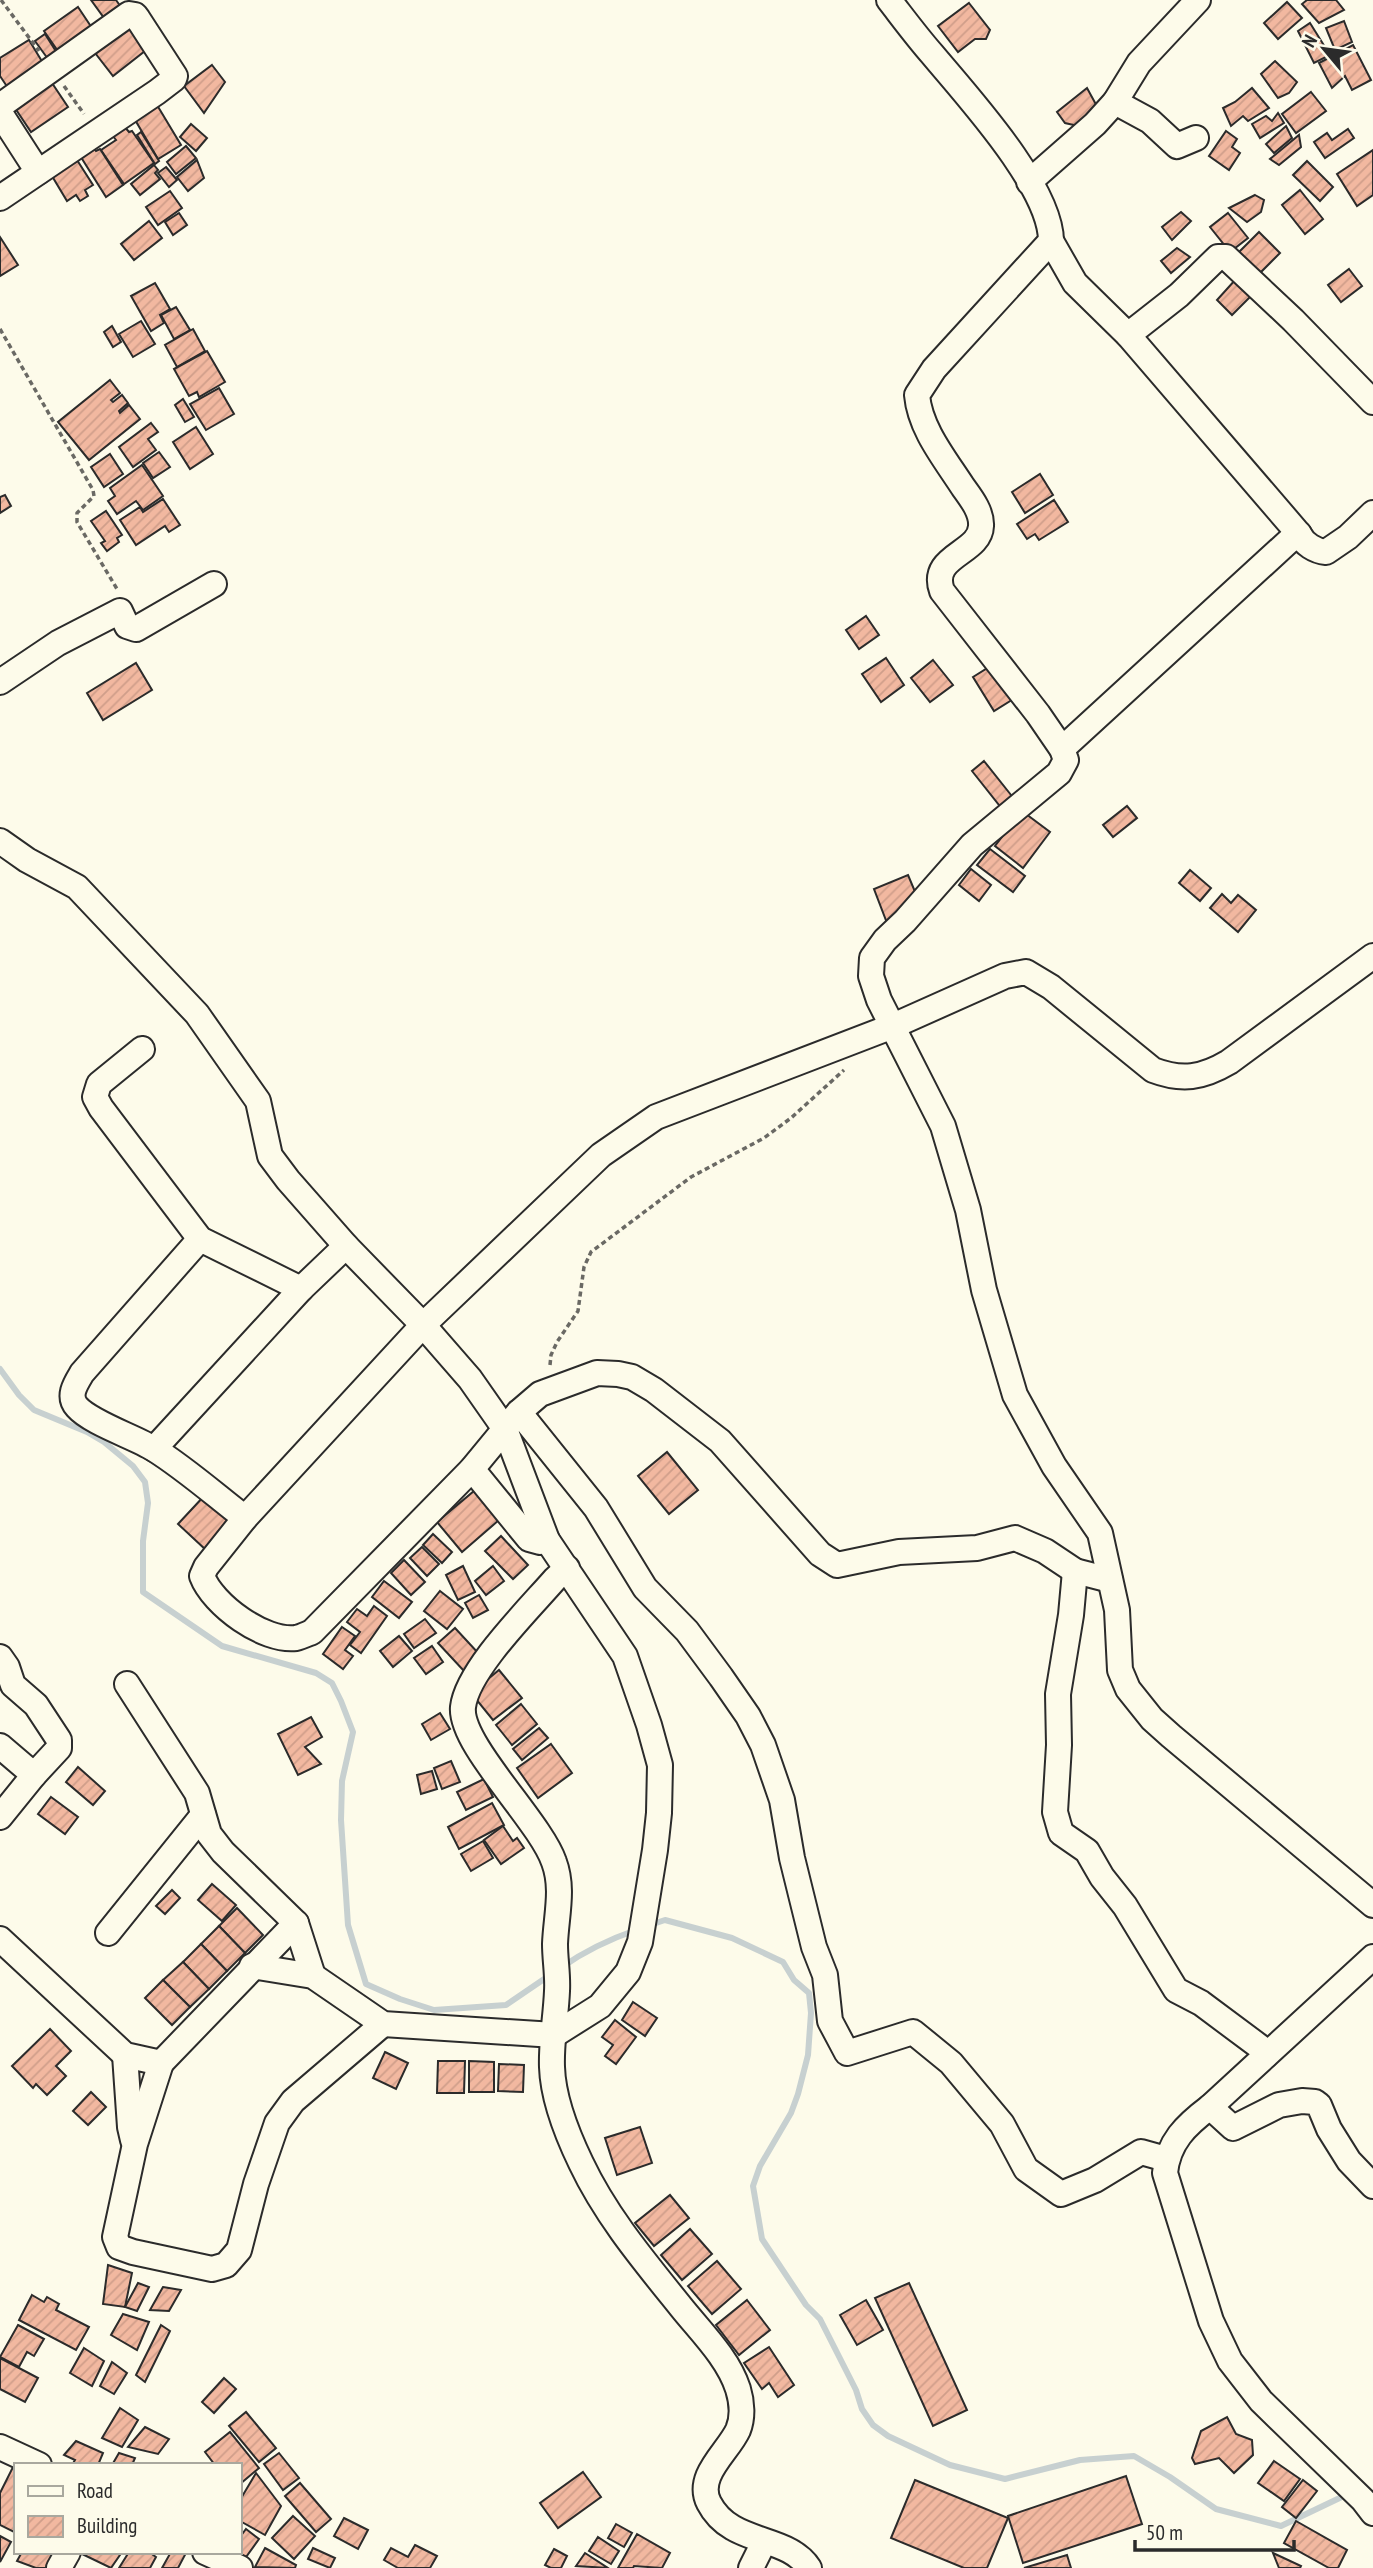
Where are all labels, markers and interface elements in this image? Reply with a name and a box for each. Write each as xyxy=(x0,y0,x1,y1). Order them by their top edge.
north arrow xyxy=(1289,14,1359,84)
text: N xyxy=(1296,30,1322,51)
legend xyxy=(14,2463,242,2554)
text: Road xyxy=(77,2477,113,2504)
scale bar xyxy=(1135,2508,1294,2552)
text: Building xyxy=(77,2512,137,2539)
text: 50 m xyxy=(1146,2519,1183,2546)

